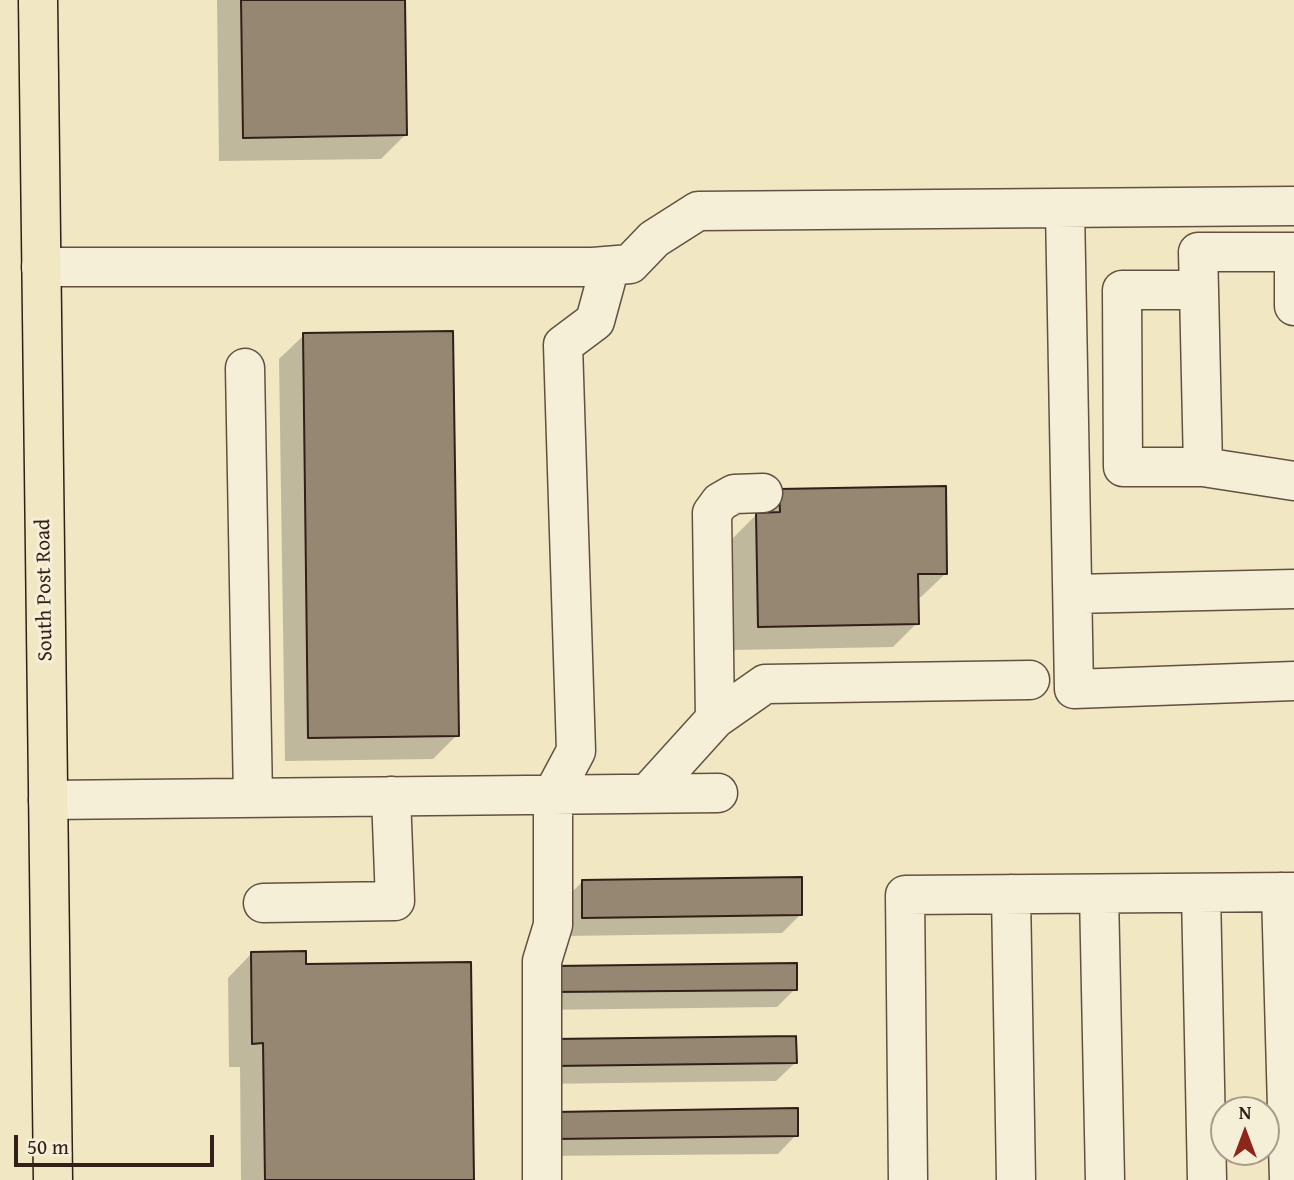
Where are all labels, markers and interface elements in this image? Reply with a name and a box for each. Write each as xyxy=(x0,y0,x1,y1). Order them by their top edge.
street label: South Post Road xyxy=(31,519,59,661)
north arrow xyxy=(1210,1096,1280,1166)
text: N xyxy=(1239,1098,1251,1126)
scale bar xyxy=(18,1120,217,1164)
text: 50 m xyxy=(27,1131,69,1162)

